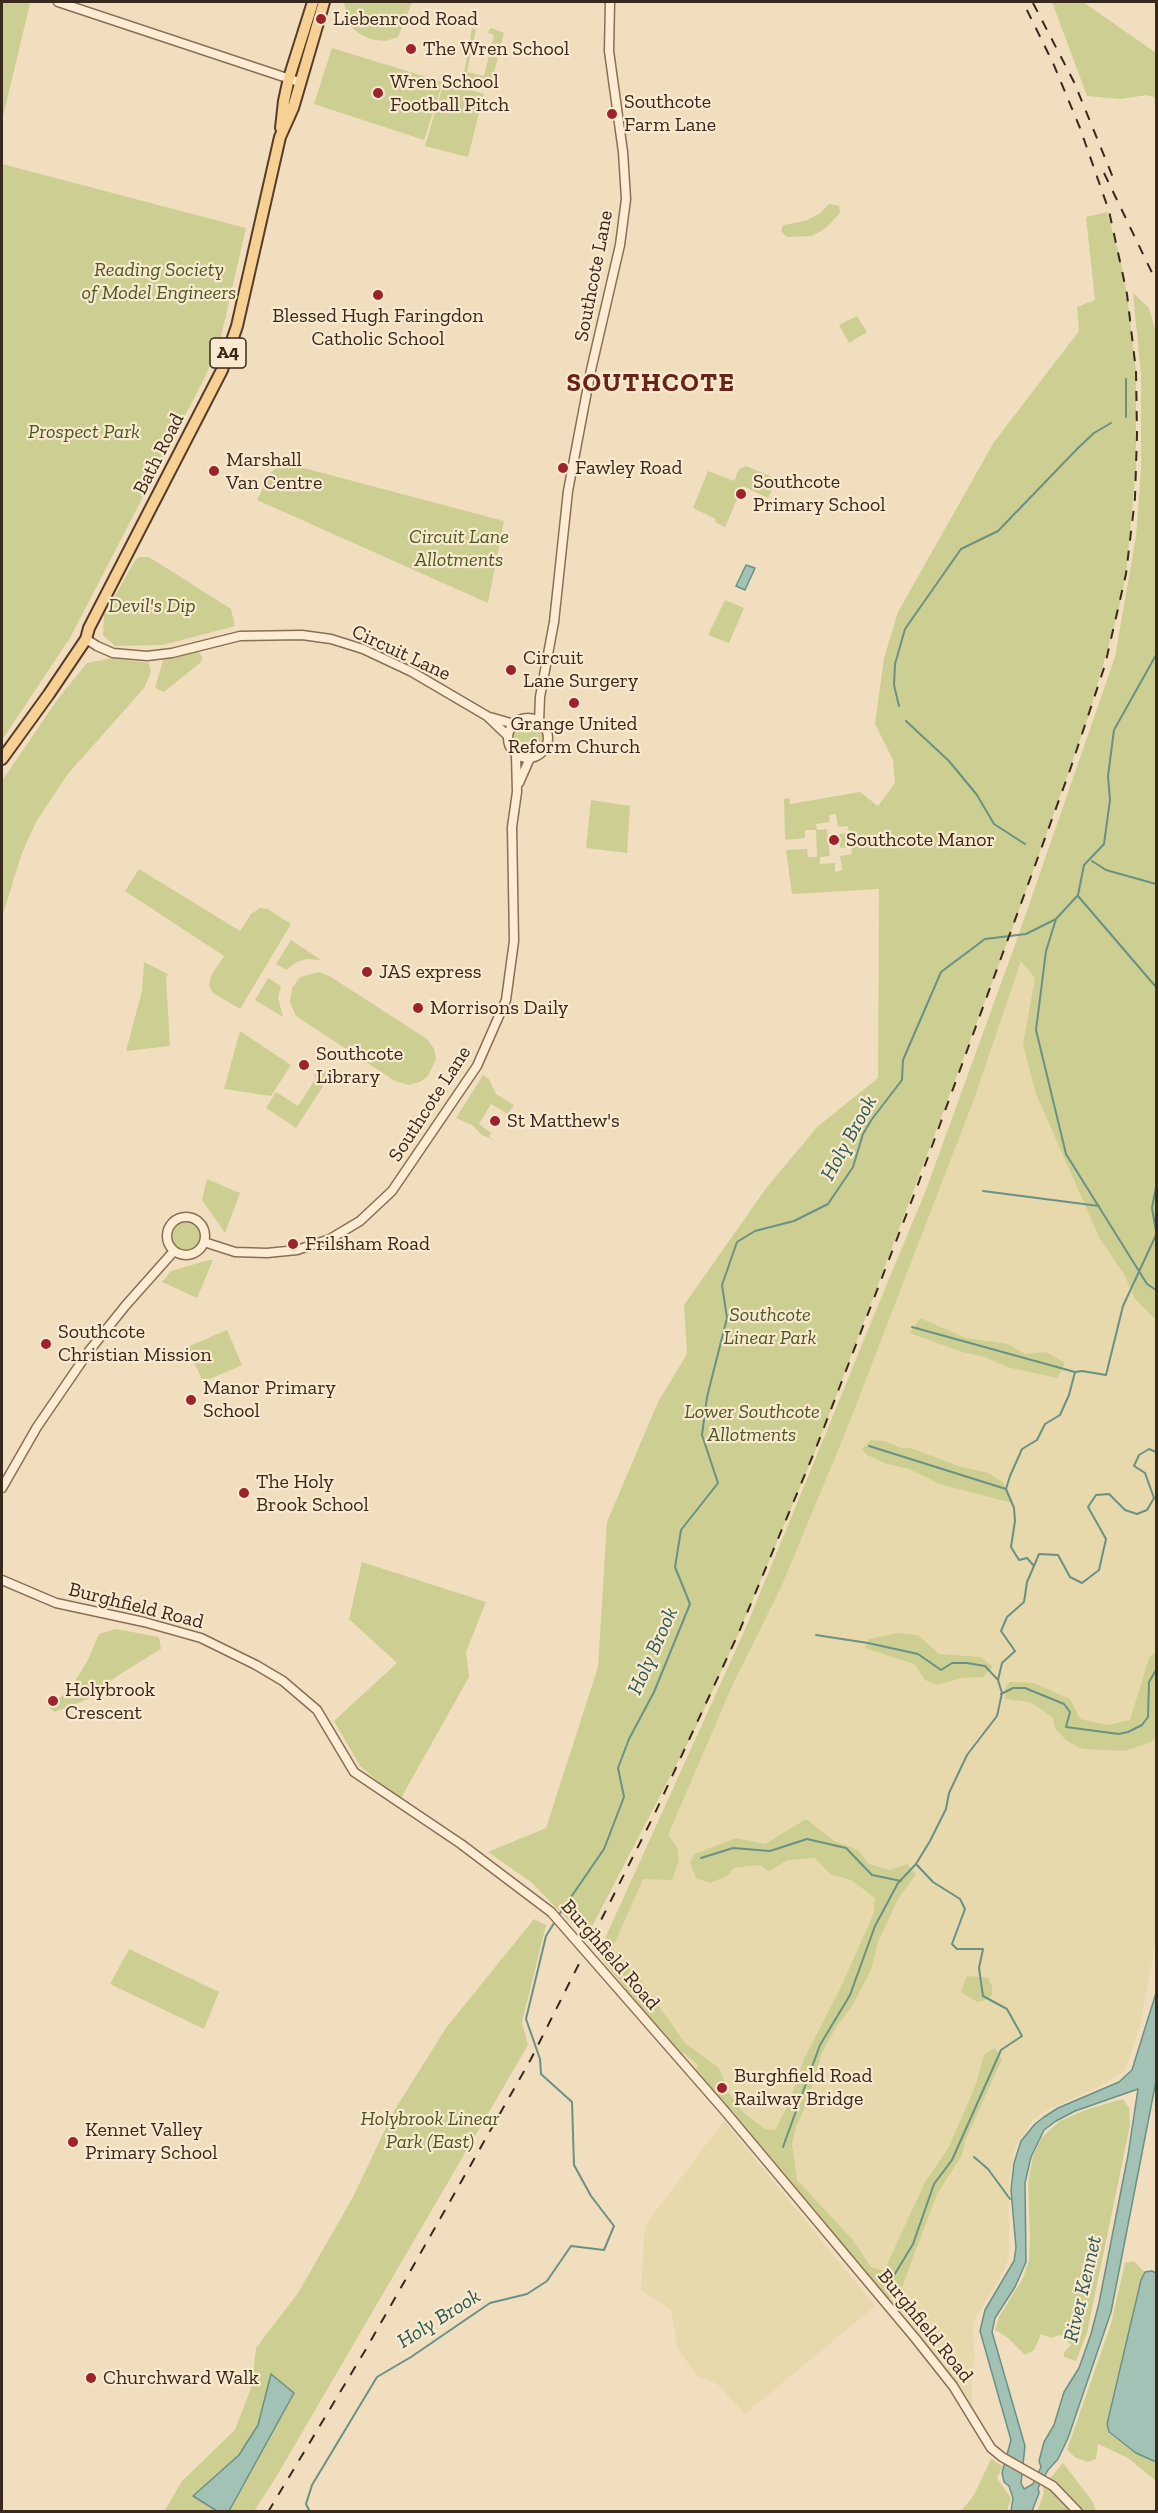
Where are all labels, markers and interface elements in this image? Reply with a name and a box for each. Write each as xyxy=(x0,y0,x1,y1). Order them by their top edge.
place label: Liebenrood Road xyxy=(333,7,478,31)
marker: Liebenrood Road xyxy=(314,12,328,26)
place label: The Wren School xyxy=(423,37,569,61)
marker: The Wren School xyxy=(404,42,418,56)
place label: Wren School Football Pitch xyxy=(390,70,509,117)
marker: Wren School Football Pitch xyxy=(371,86,385,100)
place label: Southcote Farm Lane xyxy=(624,90,716,137)
marker: Southcote Farm Lane xyxy=(605,107,619,121)
street label: Southcote Lane xyxy=(570,208,618,344)
park label: Reading Society of Model Engineers xyxy=(82,258,236,305)
marker: Blessed Hugh Faringdon Catholic School xyxy=(371,288,385,302)
place label: Blessed Hugh Faringdon Catholic School xyxy=(272,304,484,351)
road number: A4 xyxy=(210,338,246,368)
district label: SOUTHCOTE xyxy=(567,368,735,400)
street label: Bath Road xyxy=(128,409,190,499)
park label: Prospect Park xyxy=(28,420,140,444)
place label: Marshall Van Centre xyxy=(226,448,322,495)
place label: Fawley Road xyxy=(575,456,682,480)
marker: Fawley Road xyxy=(556,461,570,475)
marker: Marshall Van Centre xyxy=(207,464,221,478)
place label: Southcote Primary School xyxy=(753,470,885,517)
marker: Southcote Primary School xyxy=(734,487,748,501)
park label: Circuit Lane Allotments xyxy=(409,525,509,572)
park label: Devil's Dip xyxy=(108,594,196,618)
street label: Circuit Lane xyxy=(348,620,454,686)
place label: Circuit Lane Surgery xyxy=(523,646,638,693)
marker: Circuit Lane Surgery xyxy=(504,663,518,677)
marker: Grange United Reform Church xyxy=(567,696,581,710)
place label: Grange United Reform Church xyxy=(508,712,640,759)
place label: Southcote Manor xyxy=(846,828,995,852)
marker: Southcote Manor xyxy=(827,833,841,847)
place label: JAS express xyxy=(379,960,481,984)
marker: JAS express xyxy=(360,965,374,979)
place label: Morrisons Daily xyxy=(430,996,568,1020)
marker: Morrisons Daily xyxy=(411,1001,425,1015)
place label: Southcote Library xyxy=(316,1042,403,1089)
street label: Southcote Lane xyxy=(384,1042,476,1166)
marker: Southcote Library xyxy=(297,1058,311,1072)
water label: Holy Brook xyxy=(815,1091,883,1185)
place label: St Matthew's xyxy=(507,1109,620,1133)
marker: St Matthew's xyxy=(488,1114,502,1128)
place label: Frilsham Road xyxy=(305,1232,430,1256)
marker: Frilsham Road xyxy=(286,1237,300,1251)
park label: Southcote Linear Park xyxy=(724,1303,816,1350)
place label: Southcote Christian Mission xyxy=(58,1320,212,1367)
marker: Southcote Christian Mission xyxy=(39,1337,53,1351)
place label: Manor Primary School xyxy=(203,1376,336,1423)
marker: Manor Primary School xyxy=(184,1393,198,1407)
park label: Lower Southcote Allotments xyxy=(684,1400,820,1447)
place label: The Holy Brook School xyxy=(256,1470,369,1517)
marker: The Holy Brook School xyxy=(237,1486,251,1500)
street label: Burghfield Road xyxy=(66,1578,206,1634)
water label: Holy Brook xyxy=(623,1603,683,1699)
place label: Holybrook Crescent xyxy=(65,1678,155,1725)
marker: Holybrook Crescent xyxy=(46,1694,60,1708)
street label: Burghfield Road xyxy=(556,1895,664,2015)
place label: Burghfield Road Railway Bridge xyxy=(734,2064,872,2111)
marker: Burghfield Road Railway Bridge xyxy=(715,2081,729,2095)
park label: Holybrook Linear Park (East) xyxy=(361,2107,499,2154)
place label: Kennet Valley Primary School xyxy=(85,2118,217,2165)
marker: Kennet Valley Primary School xyxy=(66,2135,80,2149)
water label: River Kennet xyxy=(1058,2233,1108,2345)
street label: Burghfield Road xyxy=(872,2265,978,2387)
water label: Holy Brook xyxy=(393,2284,485,2354)
place label: Churchward Walk xyxy=(103,2366,259,2390)
marker: Churchward Walk xyxy=(84,2371,98,2385)

